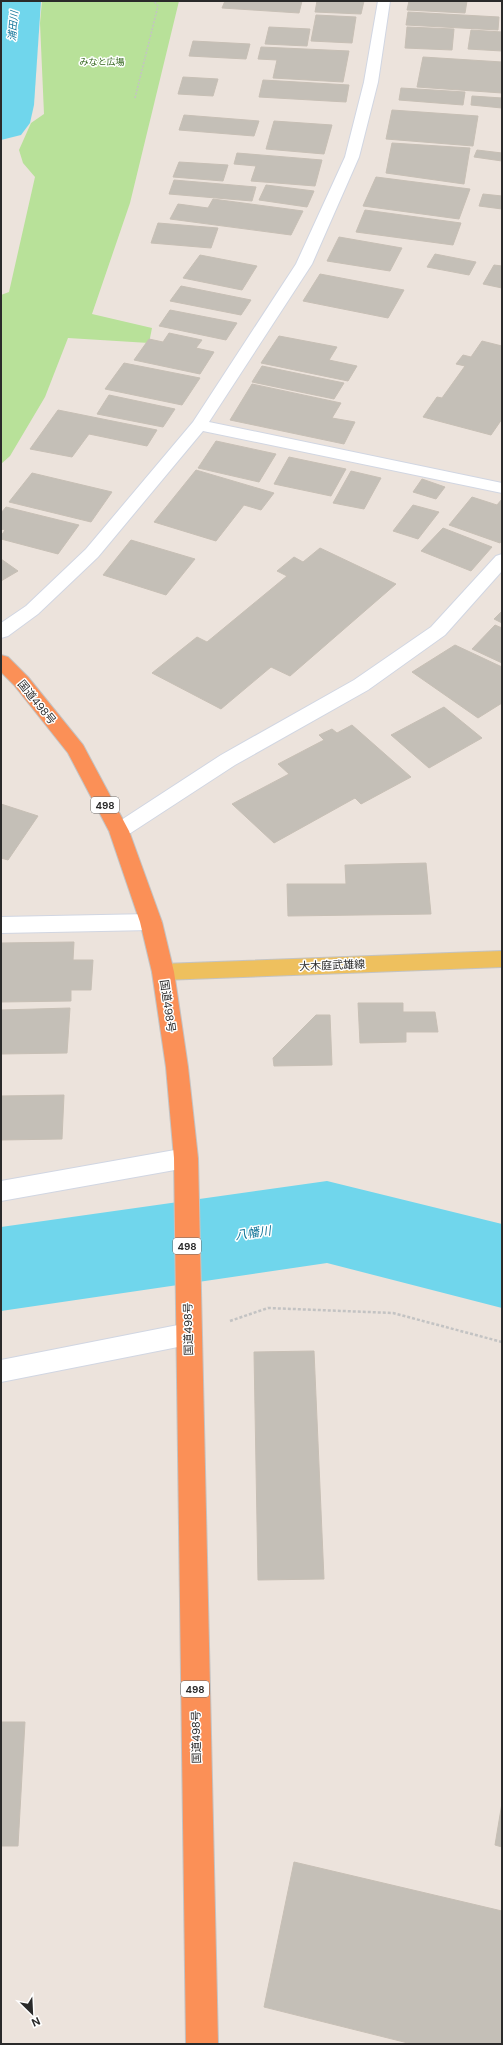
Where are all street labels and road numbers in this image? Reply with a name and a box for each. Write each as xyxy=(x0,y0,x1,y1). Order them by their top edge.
street label: 国道498号 xyxy=(15,677,59,727)
road number: 498 xyxy=(91,797,119,813)
street label: 大木庭武雄線 xyxy=(299,957,365,973)
street label: 国道498号 xyxy=(157,979,179,1033)
road number: 498 xyxy=(173,1238,201,1254)
street label: 国道498号 xyxy=(181,1302,195,1356)
road number: 498 xyxy=(181,1681,209,1697)
street label: 国道498号 xyxy=(189,1710,203,1764)

